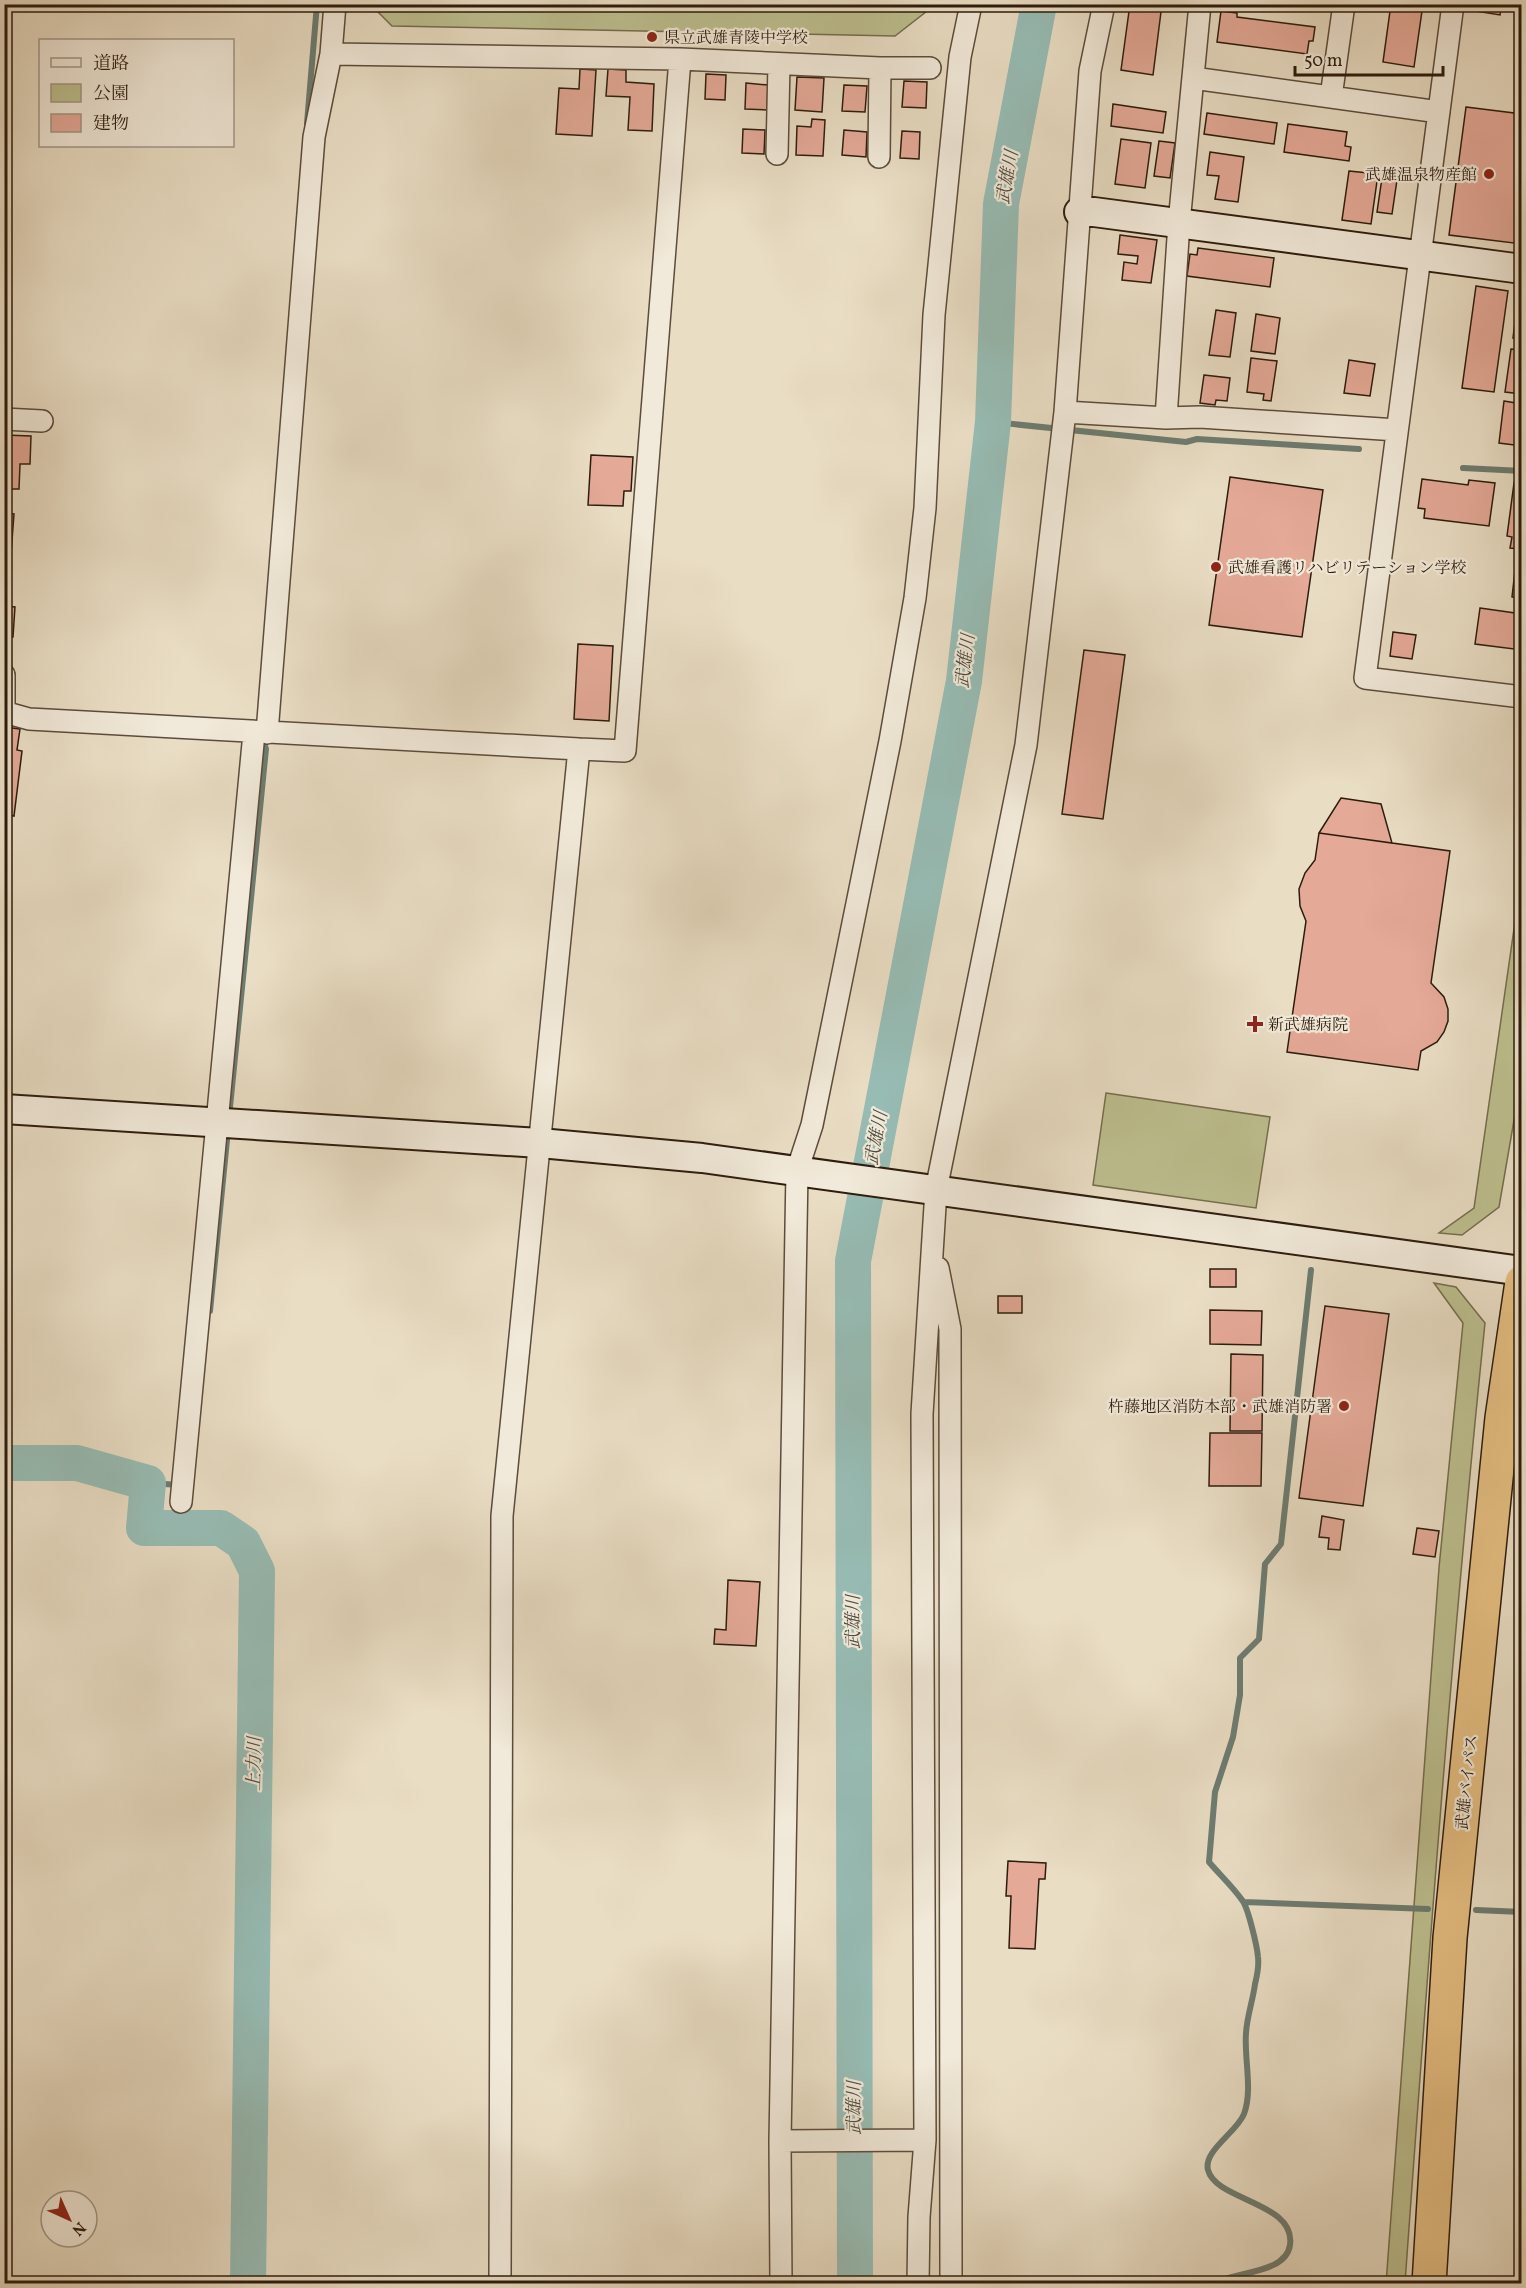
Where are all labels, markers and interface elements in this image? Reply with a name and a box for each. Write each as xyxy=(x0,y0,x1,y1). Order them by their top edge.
place label: 県立武雄青陵中学校 xyxy=(664,28,808,50)
marker: 県立武雄青陵中学校 xyxy=(645,30,659,44)
legend xyxy=(39,39,234,147)
scale bar xyxy=(1295,39,1444,77)
text: 50 m xyxy=(1304,49,1343,74)
text: 道路 xyxy=(93,52,129,77)
text: 公園 xyxy=(93,82,129,107)
text: 建物 xyxy=(93,112,129,137)
water label: 武雄川 xyxy=(991,147,1026,206)
place label: 武雄温泉物産館 xyxy=(1365,165,1477,187)
marker: 武雄温泉物産館 xyxy=(1482,167,1496,181)
place label: 武雄看護リハビリテーション学校 xyxy=(1228,558,1467,580)
marker: 武雄看護リハビリテーション学校 xyxy=(1209,560,1223,574)
water label: 武雄川 xyxy=(951,631,982,690)
marker: 新武雄病院 xyxy=(1246,1015,1264,1033)
place label: 新武雄病院 xyxy=(1268,1015,1348,1037)
water label: 武雄川 xyxy=(860,1107,895,1167)
place label: 杵藤地区消防本部・武雄消防署 xyxy=(1108,1397,1332,1419)
marker: 杵藤地区消防本部・武雄消防署 xyxy=(1337,1399,1351,1413)
water label: 武雄川 xyxy=(842,1593,867,1649)
street label: 武雄バイパス xyxy=(1452,1733,1484,1831)
water label: 上力川 xyxy=(243,1735,269,1791)
water label: 武雄川 xyxy=(843,2079,868,2135)
north arrow xyxy=(39,2189,99,2249)
text: N xyxy=(66,2216,90,2240)

